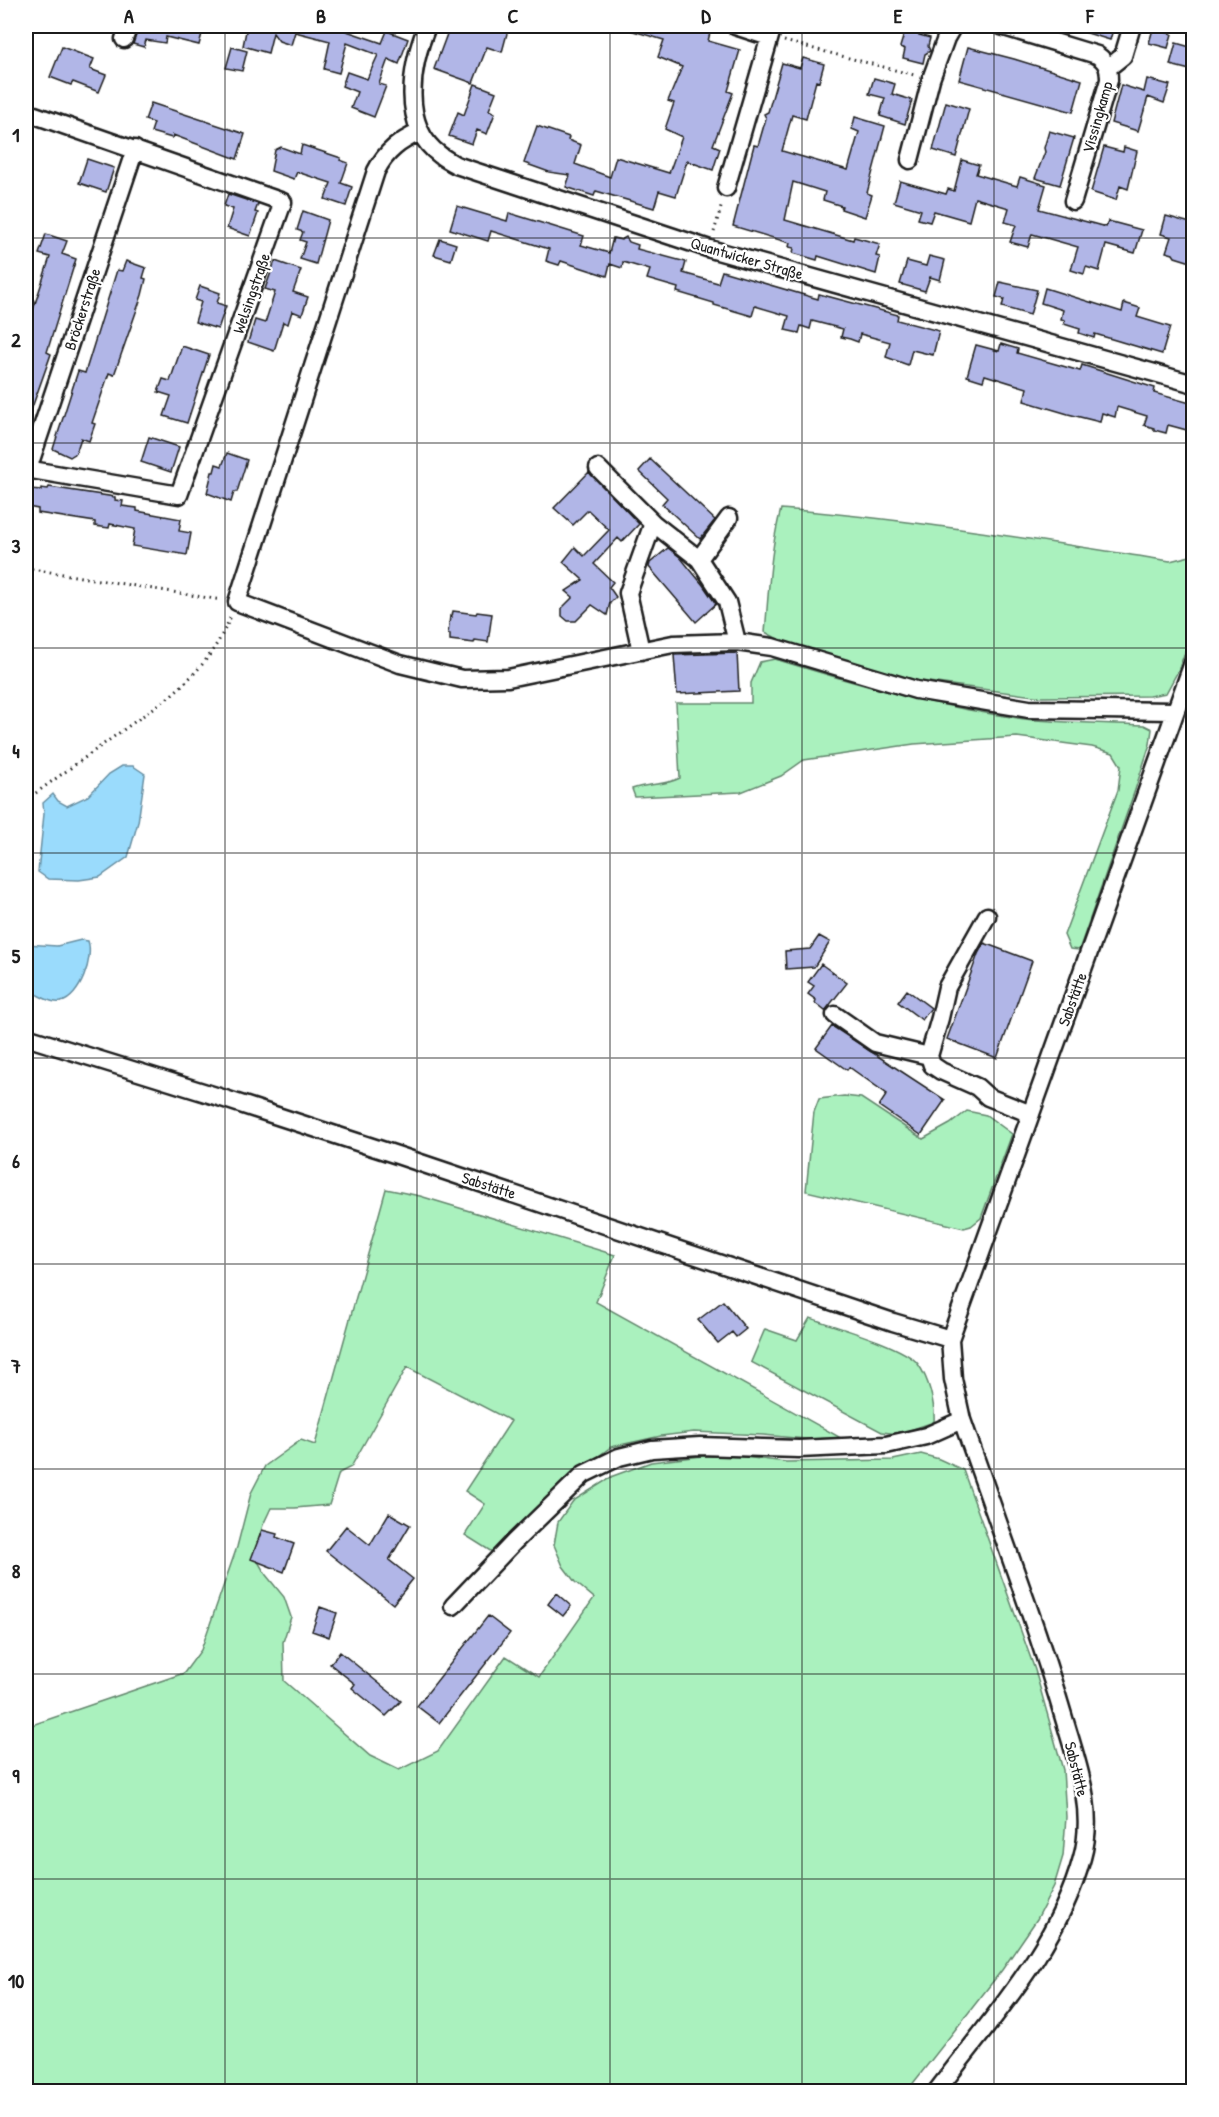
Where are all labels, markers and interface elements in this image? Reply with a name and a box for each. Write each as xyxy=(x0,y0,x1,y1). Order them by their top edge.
text: A xyxy=(124,2,134,29)
text: B xyxy=(316,2,326,29)
text: C xyxy=(508,2,519,29)
text: D xyxy=(701,2,711,29)
text: E xyxy=(894,2,903,29)
text: F xyxy=(1085,2,1095,29)
street label: Vissingkamp xyxy=(1076,79,1118,155)
text: 1 xyxy=(12,121,20,148)
street label: Quantwicker Straße xyxy=(688,231,806,285)
street label: Welsingstraße xyxy=(227,249,275,336)
street label: Bröckerstraße xyxy=(58,265,106,353)
text: 2 xyxy=(11,326,21,353)
text: 3 xyxy=(12,532,21,559)
text: 4 xyxy=(12,737,20,764)
text: 5 xyxy=(12,942,21,969)
street label: Sabstätte xyxy=(1052,969,1092,1029)
text: 6 xyxy=(12,1147,20,1174)
street label: Sabstätte xyxy=(459,1166,519,1204)
text: 7 xyxy=(10,1352,21,1379)
text: 8 xyxy=(12,1557,21,1584)
street label: Sabstätte xyxy=(1060,1739,1095,1799)
text: 9 xyxy=(12,1762,20,1789)
text: 10 xyxy=(8,1967,24,1994)

